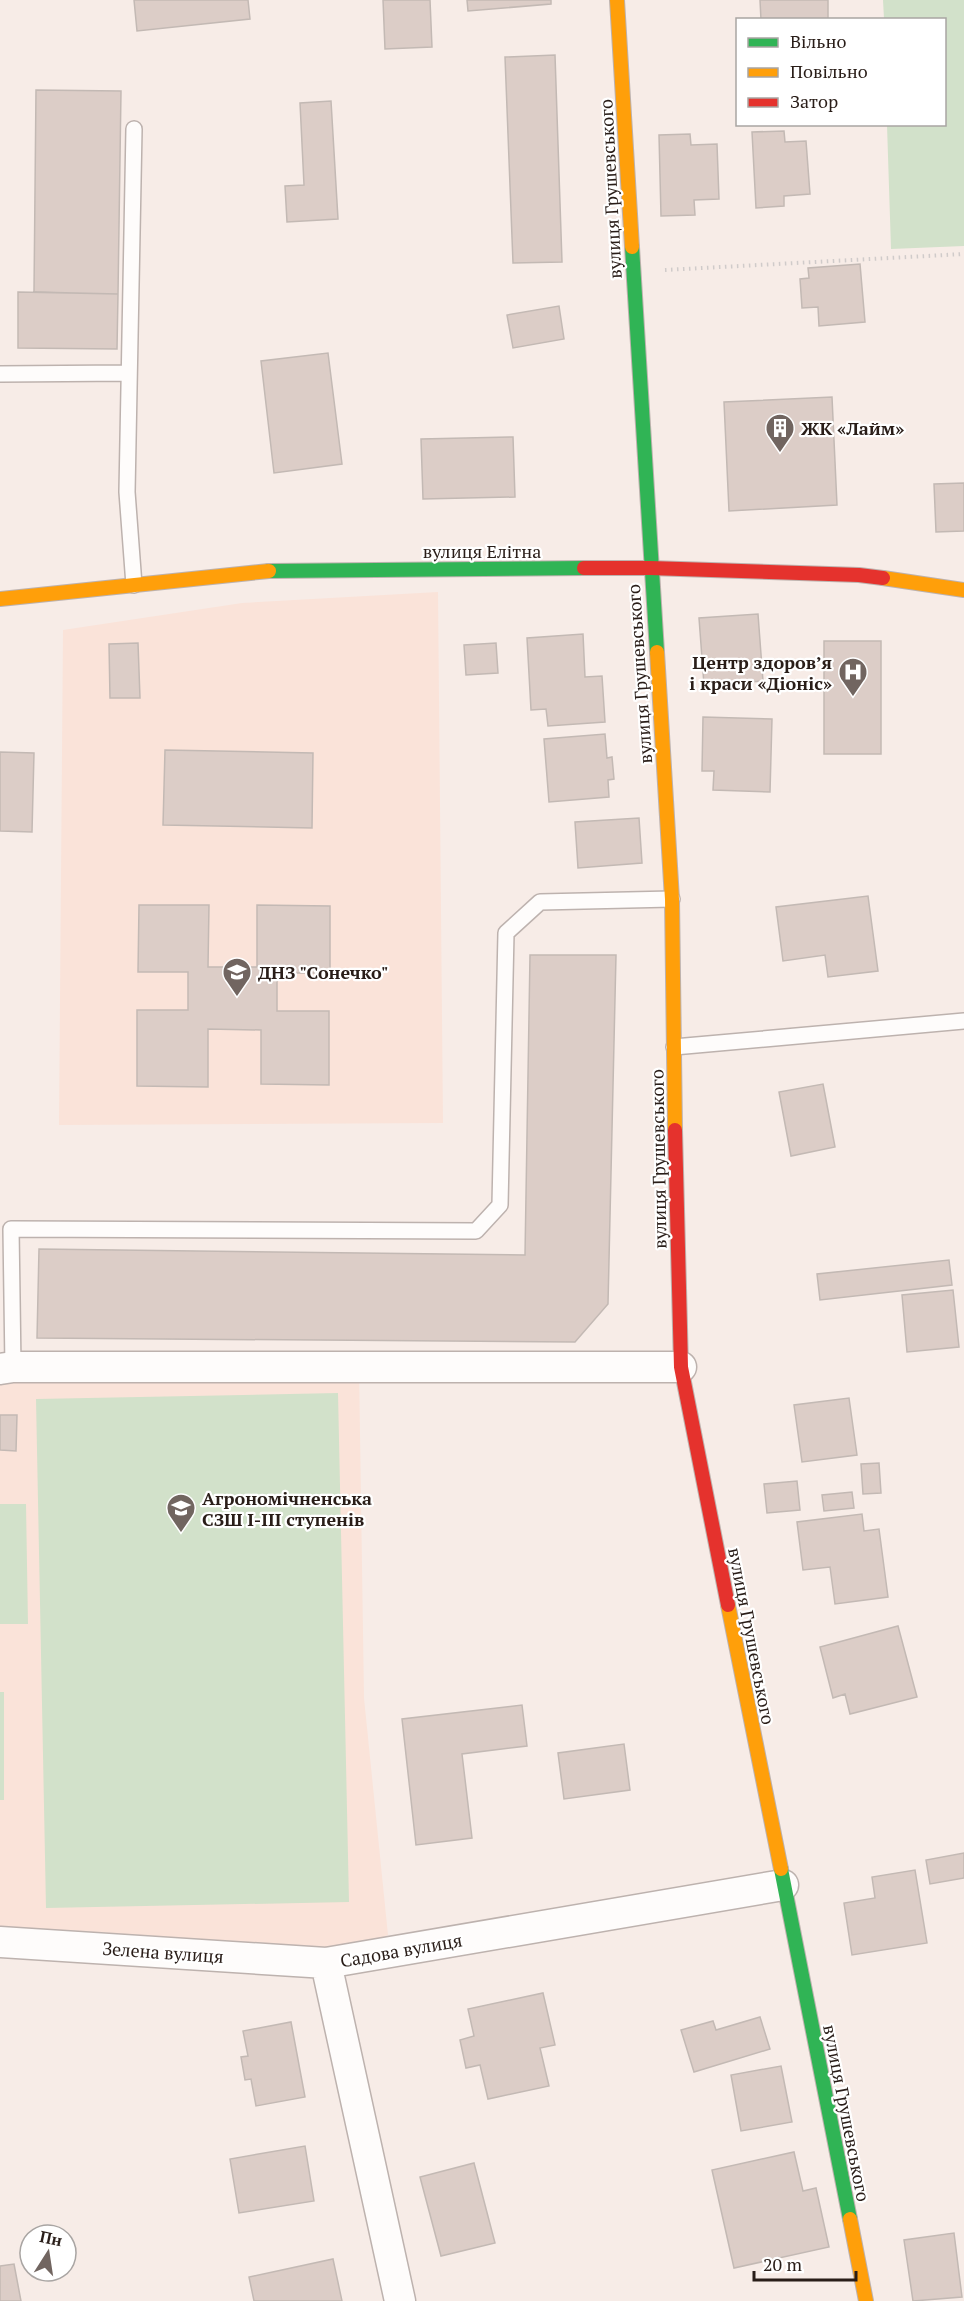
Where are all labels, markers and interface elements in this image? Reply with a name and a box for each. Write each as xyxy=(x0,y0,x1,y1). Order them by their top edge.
legend xyxy=(736,18,946,126)
text: Вільно xyxy=(790,29,846,53)
text: Повільно xyxy=(790,59,868,83)
text: Затор xyxy=(790,89,838,113)
street label: вулиця Грушевського xyxy=(593,99,627,279)
building icon: ЖК «Лайм» xyxy=(764,412,796,454)
place label: ЖК «Лайм» xyxy=(801,416,904,440)
street label: вулиця Елітна xyxy=(423,539,541,563)
street label: вулиця Грушевського xyxy=(621,583,657,765)
place label: Центр здоровʼя і краси «Діоніс» xyxy=(689,650,832,695)
hospital icon: Центр здоровʼя і краси «Діоніс» xyxy=(837,656,869,698)
school or university icon: ДНЗ "Сонечко" xyxy=(221,956,253,998)
place label: ДНЗ "Сонечко" xyxy=(258,960,389,984)
street label: вулиця Грушевського xyxy=(644,1069,672,1249)
place label: Агрономічненська СЗШ І-ІІІ ступенів xyxy=(202,1486,372,1531)
school or university icon: Агрономічненська СЗШ І-ІІІ ступенів xyxy=(165,1492,197,1534)
street label: вулиця Грушевського xyxy=(723,1545,781,1727)
street label: Садова вулиця xyxy=(338,1927,464,1973)
street label: Зелена вулиця xyxy=(102,1936,224,1968)
street label: вулиця Грушевського xyxy=(818,2022,876,2204)
north arrow xyxy=(18,2223,78,2283)
text: Пн xyxy=(38,2225,65,2252)
scale bar xyxy=(754,2244,856,2282)
text: 20 m xyxy=(763,2252,803,2276)

